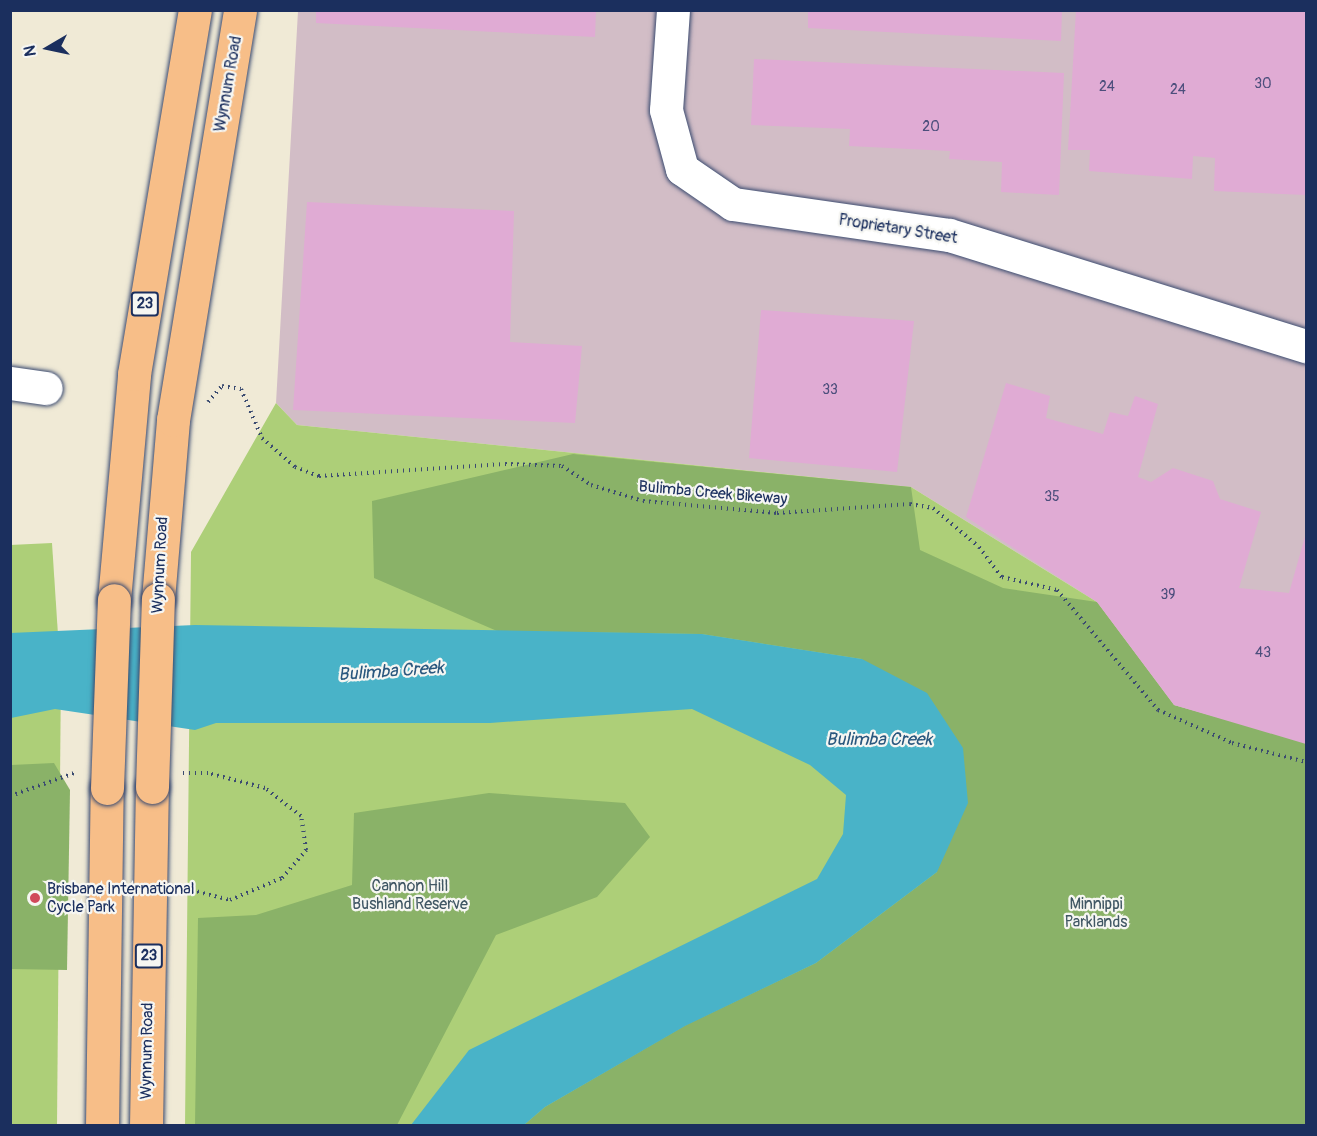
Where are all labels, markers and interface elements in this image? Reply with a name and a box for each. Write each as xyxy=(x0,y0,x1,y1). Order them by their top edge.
north arrow xyxy=(18,18,78,78)
street label: Wynnum Road xyxy=(210,35,246,133)
text: N xyxy=(19,44,41,58)
house number: 30 xyxy=(1254,76,1272,92)
house number: 24 xyxy=(1099,79,1115,95)
house number: 24 xyxy=(1170,82,1186,98)
house number: 20 xyxy=(922,119,940,135)
street label: Proprietary Street xyxy=(837,210,959,248)
road number: 23 xyxy=(130,292,160,316)
house number: 33 xyxy=(822,382,838,398)
street label: Bulimba Creek Bikeway xyxy=(638,477,788,509)
house number: 35 xyxy=(1044,489,1060,505)
street label: Wynnum Road xyxy=(148,516,172,614)
house number: 39 xyxy=(1160,587,1176,603)
house number: 43 xyxy=(1255,645,1271,661)
water label: Bulimba Creek xyxy=(337,658,445,686)
water label: Bulimba Creek xyxy=(826,729,932,751)
park label: Cannon Hill Bushland Reserve xyxy=(352,876,468,914)
place label: Brisbane International Cycle Park xyxy=(47,879,195,917)
marker: Brisbane International Cycle Park xyxy=(28,891,42,905)
park label: Minnippi Parklands xyxy=(1065,894,1127,932)
road number: 23 xyxy=(134,944,164,968)
street label: Wynnum Road xyxy=(137,1002,157,1100)

